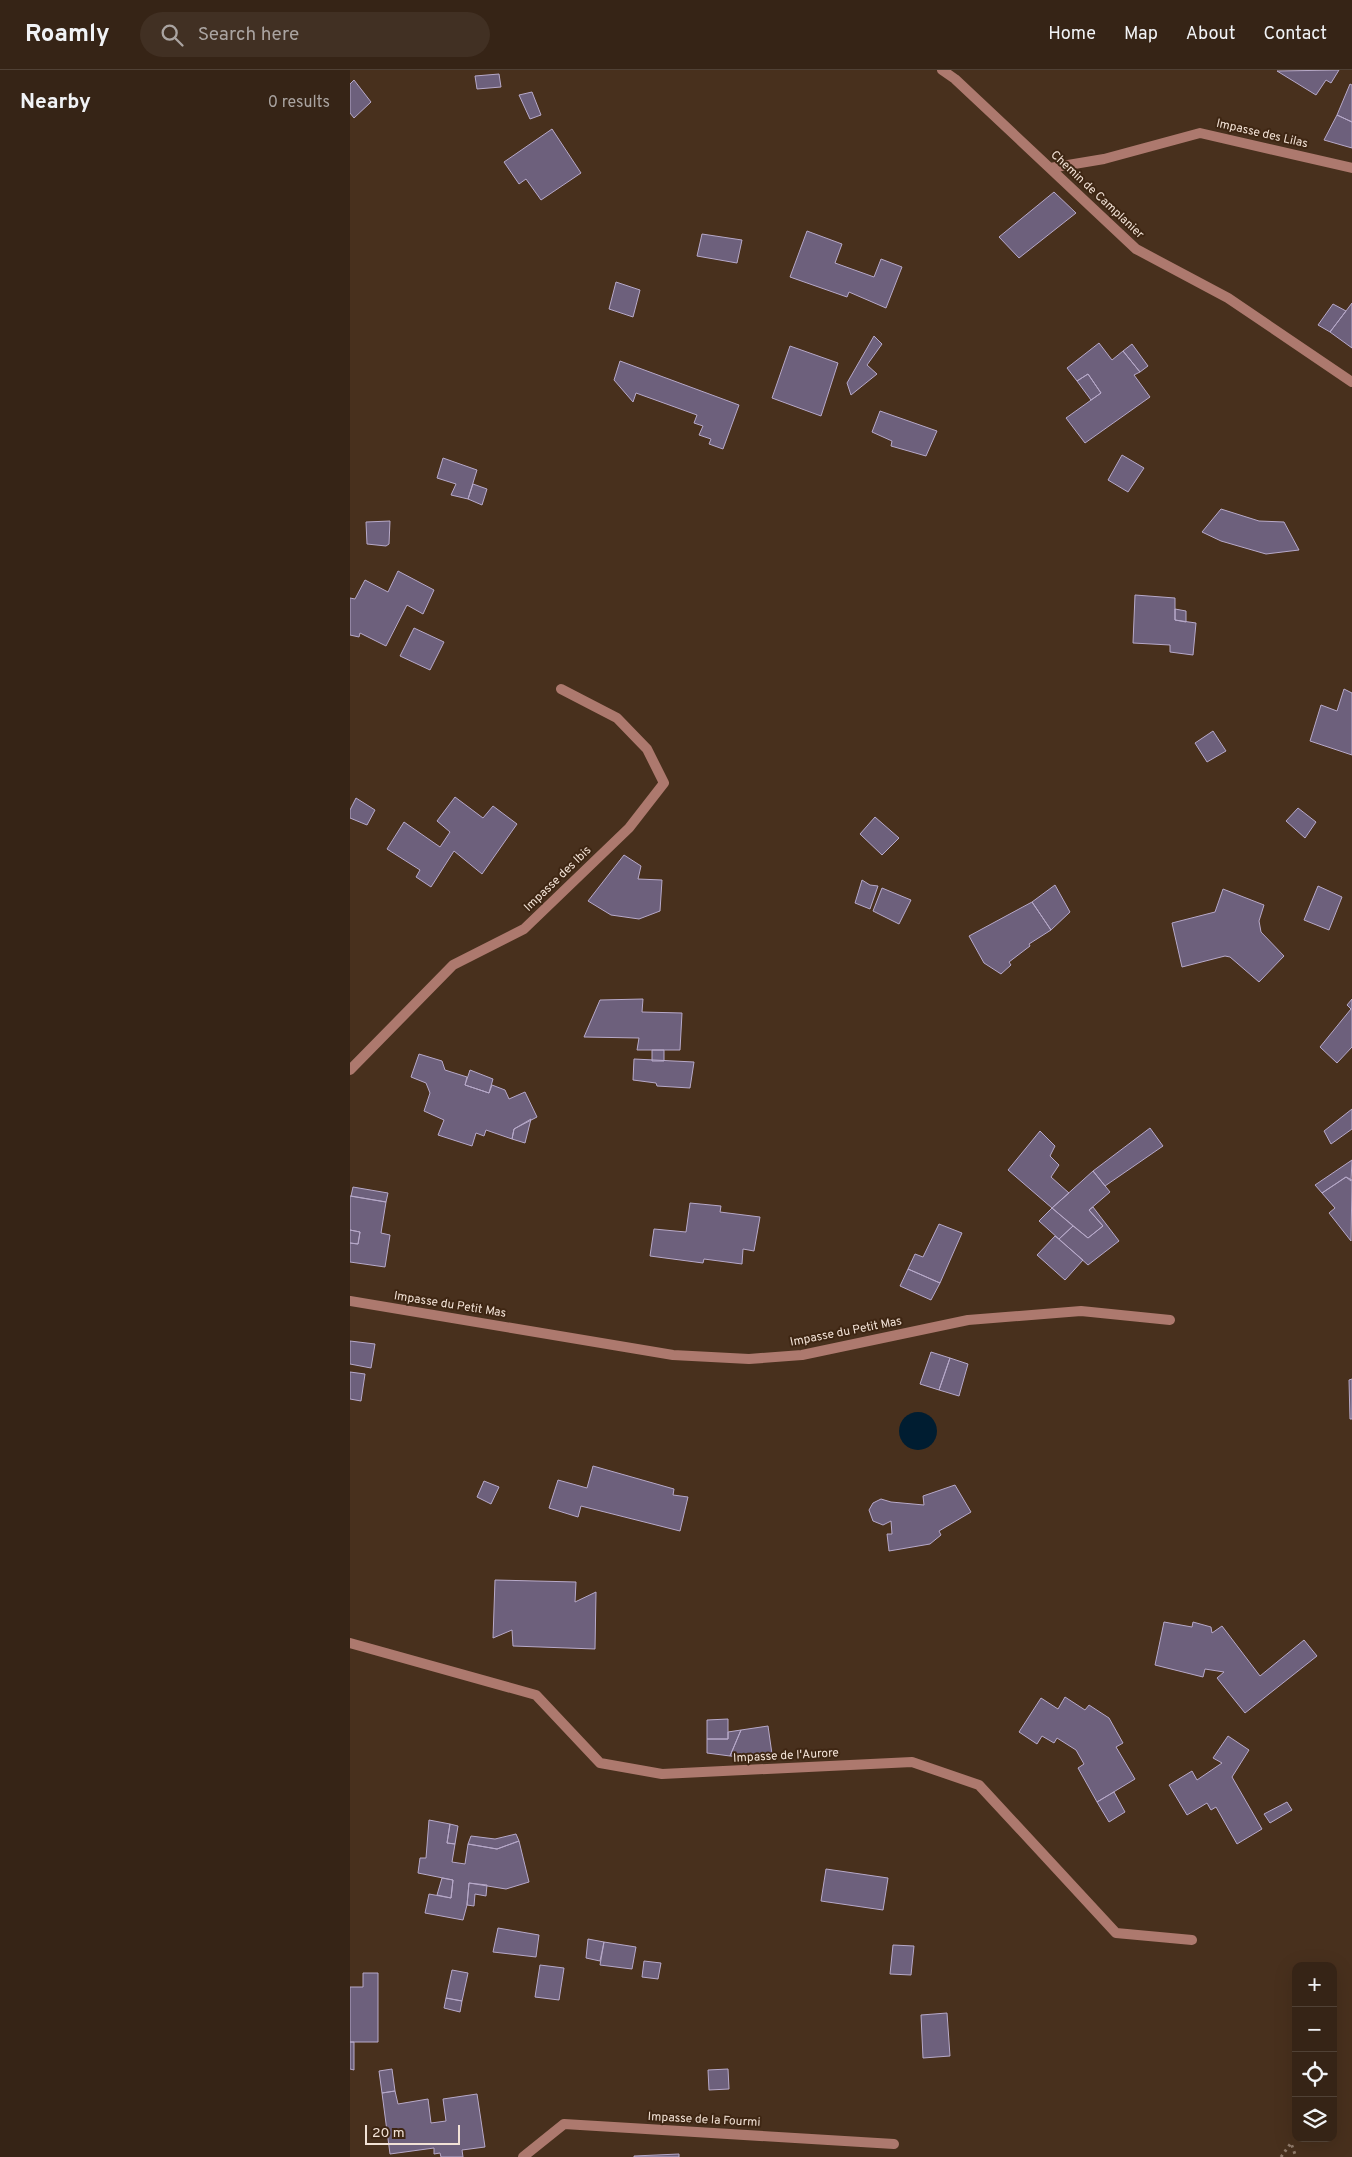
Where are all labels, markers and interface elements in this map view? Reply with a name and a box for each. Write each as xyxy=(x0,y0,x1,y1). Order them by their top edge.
search box xyxy=(140,12,490,57)
text: Roamly xyxy=(25,20,110,50)
icon: search xyxy=(158,21,186,49)
text: Search here xyxy=(198,23,299,47)
text: Home xyxy=(1048,23,1096,46)
text: Map xyxy=(1124,23,1158,46)
text: About xyxy=(1186,23,1235,46)
text: Contact xyxy=(1263,23,1327,46)
text: Nearby xyxy=(20,89,91,116)
text: 0 results xyxy=(268,93,330,113)
street label: Impasse des Lilas xyxy=(1215,116,1309,152)
street label: Chemin de Camplanier xyxy=(1047,148,1147,243)
street label: Impasse des Ibis xyxy=(521,843,595,915)
street label: Impasse du Petit Mas xyxy=(393,1288,507,1322)
street label: Impasse du Petit Mas xyxy=(789,1313,903,1351)
street label: Impasse de l'Aurore xyxy=(733,1745,839,1767)
map controls xyxy=(1292,1962,1337,2142)
button: + xyxy=(1292,1962,1337,2007)
button: − xyxy=(1292,2007,1337,2052)
button: locate xyxy=(1292,2052,1337,2097)
button: layers xyxy=(1292,2097,1337,2142)
street label: Impasse de la Fourmi xyxy=(647,2109,761,2131)
scale bar xyxy=(365,2122,460,2145)
text: 20 m xyxy=(372,2125,405,2142)

